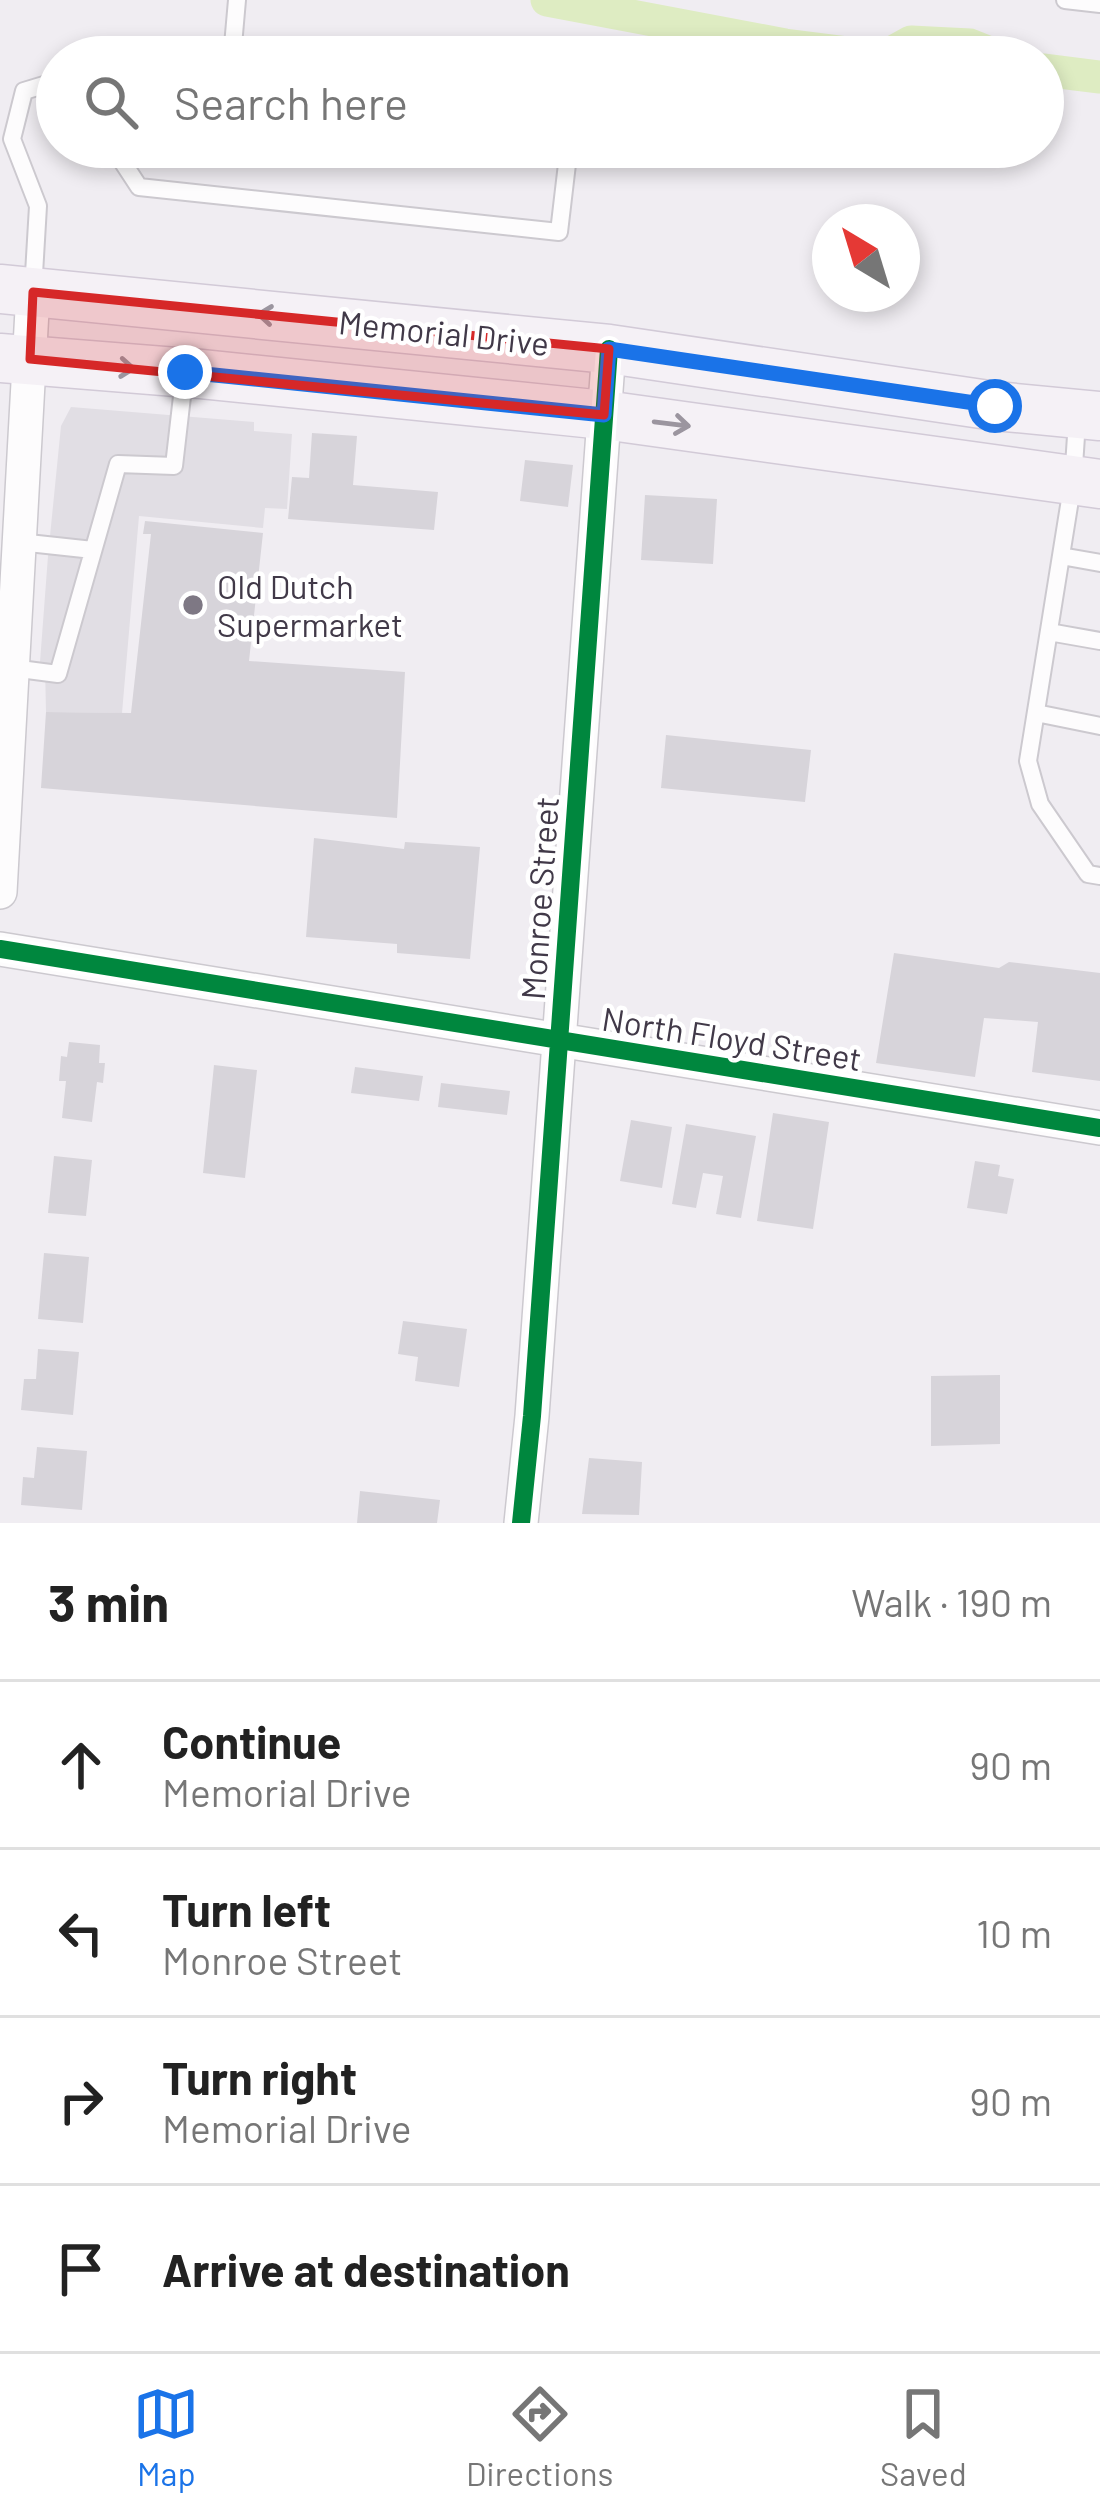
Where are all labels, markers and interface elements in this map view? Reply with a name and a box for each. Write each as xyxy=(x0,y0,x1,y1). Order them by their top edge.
search box xyxy=(36,36,1064,168)
icon: search xyxy=(78,69,144,135)
text: Search here xyxy=(174,75,408,129)
north arrow xyxy=(812,204,920,312)
street label: Memorial Drive xyxy=(337,301,551,363)
one-way arrow xyxy=(256,304,295,327)
route end xyxy=(158,345,212,399)
one-way arrow xyxy=(97,355,136,378)
route start xyxy=(968,379,1022,433)
one-way arrow xyxy=(652,413,691,435)
place label: Old Dutch Supermarket xyxy=(217,566,403,644)
marker: Old Dutch Supermarket xyxy=(180,592,206,618)
street label: Monroe Street xyxy=(512,795,566,1001)
street label: North Floyd Street xyxy=(599,998,865,1078)
text: 3 min xyxy=(48,1571,169,1632)
text: Walk · 190 m xyxy=(851,1578,1052,1625)
text: Continue xyxy=(162,1714,341,1768)
icon: ahead xyxy=(48,1732,114,1798)
text: 90 m xyxy=(970,1741,1052,1788)
text: Memorial Drive xyxy=(162,1768,412,1815)
text: Turn left xyxy=(162,1882,331,1936)
icon: left xyxy=(48,1900,114,1966)
text: 10 m xyxy=(976,1909,1052,1956)
text: Monroe Street xyxy=(162,1936,402,1983)
text: Turn right xyxy=(162,2050,357,2104)
icon: right xyxy=(48,2068,114,2134)
text: 90 m xyxy=(970,2077,1052,2124)
text: Memorial Drive xyxy=(162,2104,412,2151)
icon: arrive xyxy=(48,2236,114,2302)
text: Arrive at destination xyxy=(162,2242,570,2296)
tab: Map xyxy=(133,2381,199,2493)
tab: Directions xyxy=(466,2381,613,2493)
tab: Saved xyxy=(880,2381,967,2493)

